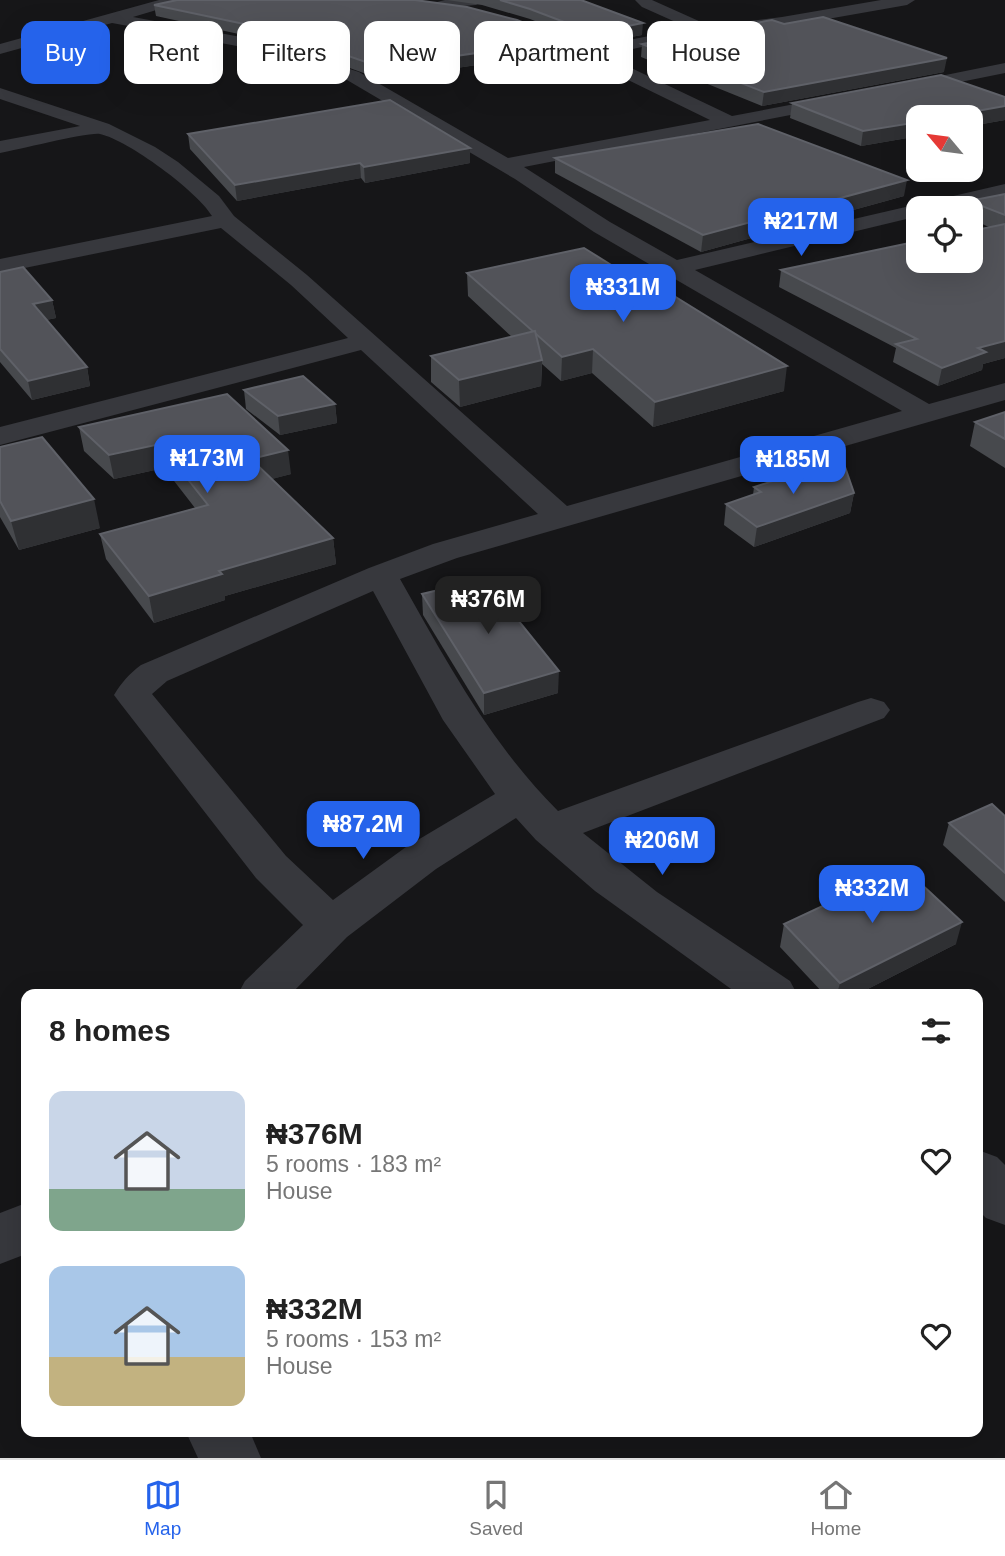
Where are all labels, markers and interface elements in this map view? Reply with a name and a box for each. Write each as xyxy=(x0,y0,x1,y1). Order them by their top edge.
chip: Buy xyxy=(21,21,110,84)
chip: Rent xyxy=(124,21,223,84)
chip: Filters xyxy=(237,21,350,84)
chip: New xyxy=(364,21,460,84)
chip: Apartment xyxy=(474,21,633,84)
chip: House xyxy=(647,21,765,84)
north arrow xyxy=(906,105,984,182)
map controls xyxy=(906,105,983,273)
button: locate xyxy=(906,196,983,273)
pin: ₦217M xyxy=(752,198,850,258)
text: ₦217M xyxy=(764,208,838,234)
pin: ₦331M xyxy=(574,264,672,324)
text: ₦331M xyxy=(586,274,660,300)
pin: ₦173M xyxy=(158,435,256,495)
pin: ₦185M xyxy=(744,436,842,496)
text: ₦173M xyxy=(170,445,244,471)
text: ₦185M xyxy=(756,446,830,472)
pin: ₦376M xyxy=(439,576,537,636)
text: ₦376M xyxy=(451,586,525,612)
pin: ₦87.2M xyxy=(306,802,420,861)
text: ₦87.2M xyxy=(323,811,403,837)
pin: ₦206M xyxy=(613,818,711,877)
text: ₦206M xyxy=(625,827,699,853)
pin: ₦332M xyxy=(823,866,921,925)
text: ₦332M xyxy=(835,875,909,901)
icon: filters xyxy=(917,1012,955,1050)
text: 8 homes xyxy=(49,1014,171,1047)
text: ₦376M xyxy=(266,1117,363,1150)
icon: home xyxy=(105,1119,189,1203)
icon: heart xyxy=(917,1142,955,1180)
text: 5 rooms · 183 m² xyxy=(266,1151,441,1177)
text: House xyxy=(266,1178,332,1204)
text: ₦332M xyxy=(266,1292,363,1325)
icon: home xyxy=(105,1294,189,1378)
icon: heart xyxy=(917,1317,955,1355)
text: 5 rooms · 153 m² xyxy=(266,1326,441,1352)
text: House xyxy=(266,1353,332,1379)
tab: Map xyxy=(144,1476,182,1540)
tab: Saved xyxy=(469,1476,523,1540)
tab: Home xyxy=(811,1476,861,1540)

